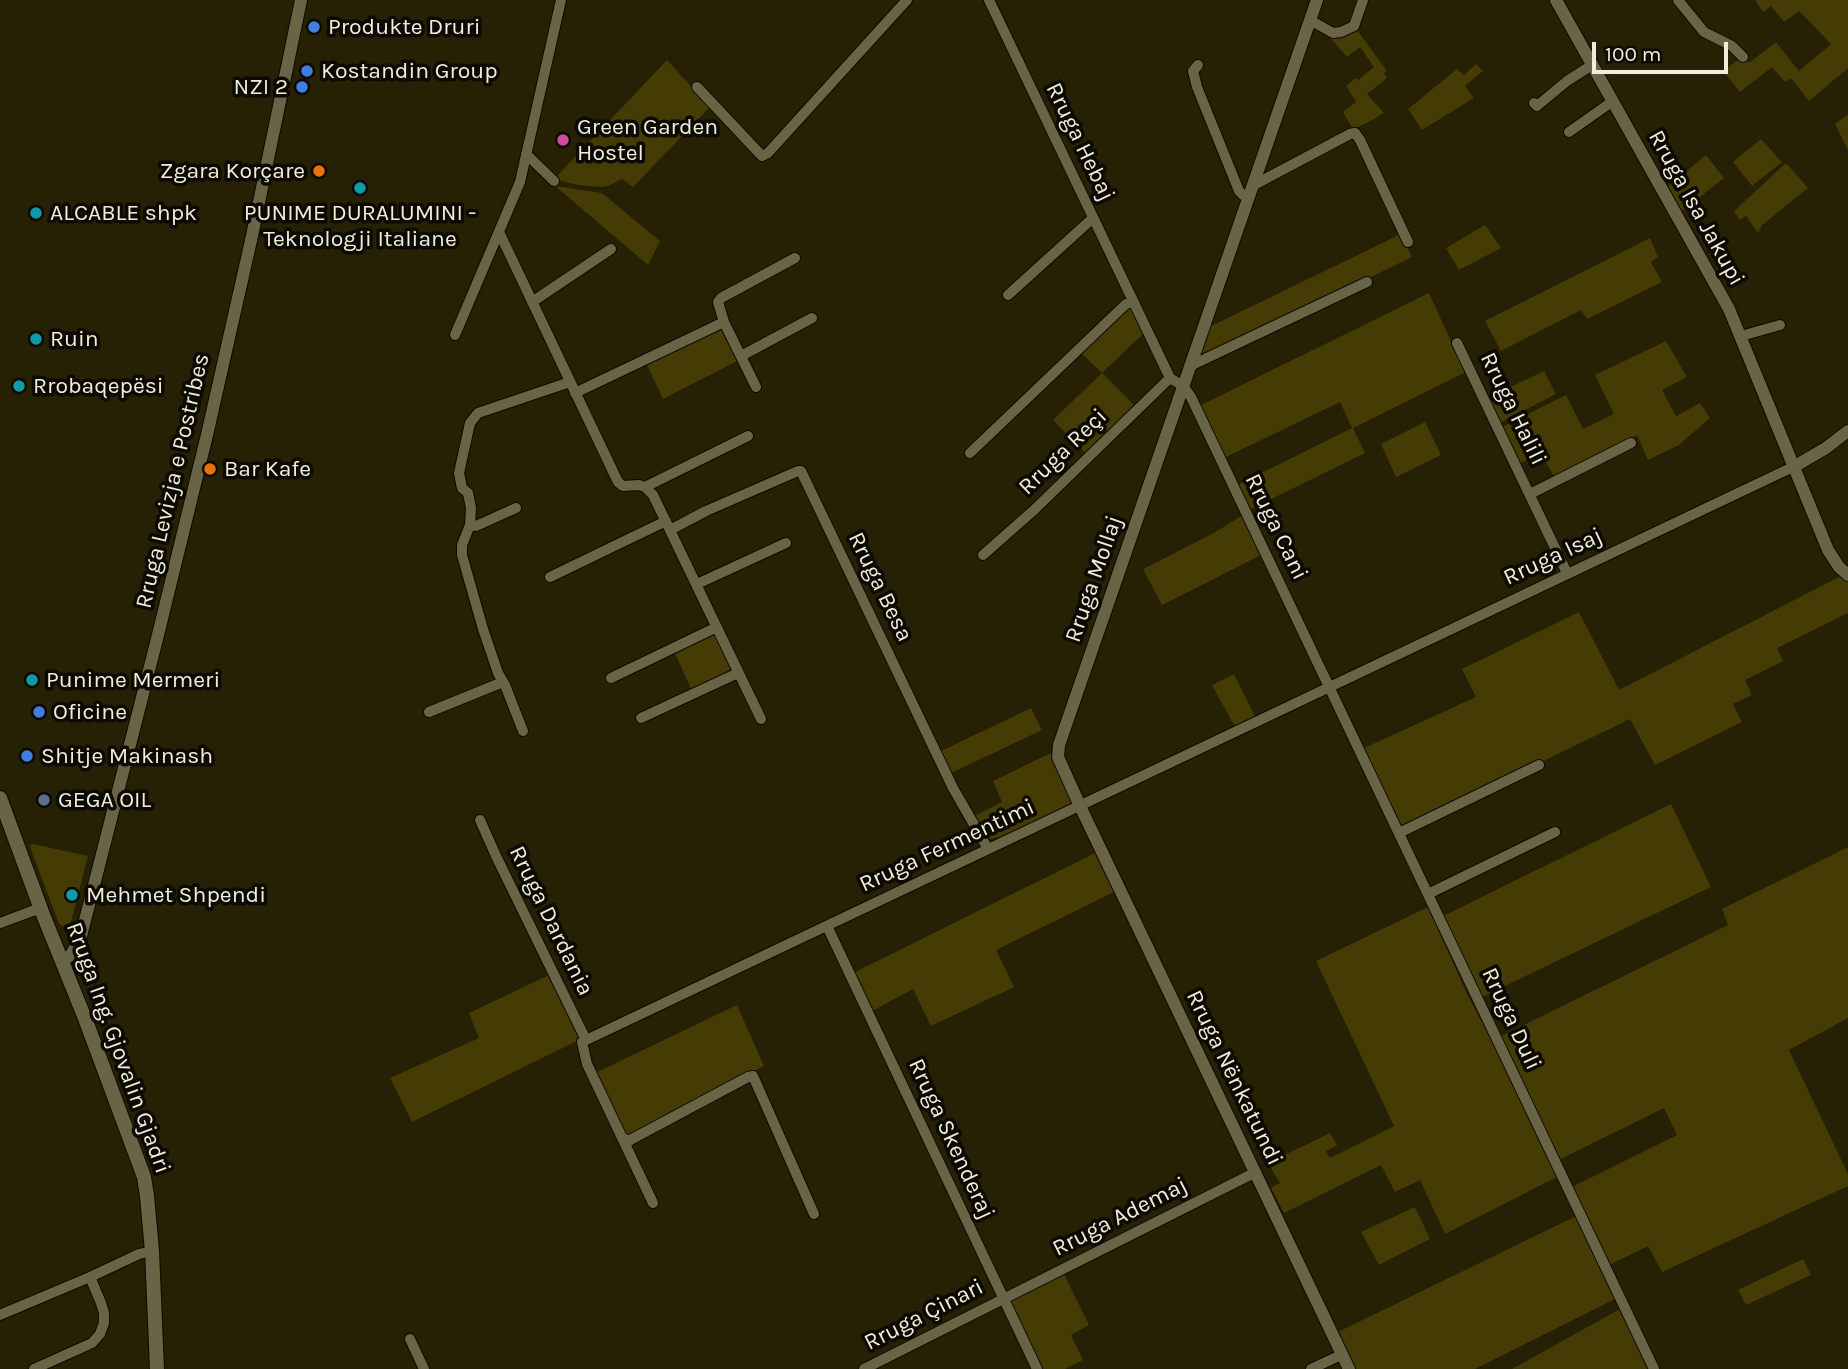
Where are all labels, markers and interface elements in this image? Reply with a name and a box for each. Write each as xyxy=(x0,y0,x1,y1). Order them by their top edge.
place label: Produkte Druri xyxy=(328,13,481,41)
marker: Produkte Druri xyxy=(306,19,322,35)
scale bar xyxy=(1596,28,1732,72)
text: 100 m xyxy=(1605,42,1662,66)
place label: Kostandin Group xyxy=(321,57,498,85)
marker: Kostandin Group xyxy=(299,63,315,79)
place label: NZI 2 xyxy=(233,73,288,101)
street label: Rruga Hebaj xyxy=(1040,78,1120,206)
marker: NZI 2 xyxy=(294,79,310,95)
place label: Green Garden Hostel xyxy=(577,113,718,167)
street label: Rruga Isa Jakupi xyxy=(1642,126,1750,290)
marker: Green Garden Hostel xyxy=(555,132,571,148)
place label: Zgara Korçare xyxy=(160,157,305,185)
marker: Zgara Korçare xyxy=(311,163,327,179)
marker: PUNIME DURALUMINI - Teknologji Italiane xyxy=(352,180,368,196)
place label: ALCABLE shpk xyxy=(50,199,197,227)
place label: PUNIME DURALUMINI - Teknologji Italiane xyxy=(244,199,476,253)
marker: ALCABLE shpk xyxy=(28,205,44,221)
place label: Ruin xyxy=(50,325,99,353)
marker: Ruin xyxy=(28,331,44,347)
street label: Rruga Halili xyxy=(1474,348,1552,470)
street label: Rruga Levizja e Postribes xyxy=(130,351,216,611)
place label: Rrobaqepësi xyxy=(33,372,164,400)
marker: Rrobaqepësi xyxy=(11,378,27,394)
street label: Rruga Reçi xyxy=(1013,403,1113,501)
place label: Bar Kafe xyxy=(224,455,311,483)
marker: Bar Kafe xyxy=(202,461,218,477)
street label: Rruga Cani xyxy=(1238,469,1314,585)
street label: Rruga Mollaj xyxy=(1059,512,1129,646)
street label: Rruga Isaj xyxy=(1499,522,1607,592)
street label: Rruga Besa xyxy=(842,528,918,646)
place label: Punime Mermeri xyxy=(46,666,220,694)
marker: Punime Mermeri xyxy=(24,672,40,688)
place label: Oficine xyxy=(53,698,127,726)
marker: Oficine xyxy=(31,704,47,720)
place label: Shitje Makinash xyxy=(41,742,213,770)
marker: Shitje Makinash xyxy=(19,748,35,764)
place label: GEGA OIL xyxy=(58,786,151,814)
marker: GEGA OIL xyxy=(36,792,52,808)
street label: Rruga Fermentimi xyxy=(855,793,1039,899)
street label: Rruga Dardania xyxy=(503,842,599,1000)
place label: Mehmet Shpendi xyxy=(86,881,266,909)
marker: Mehmet Shpendi xyxy=(64,887,80,903)
street label: Rruga Ing. Gjovalin Gjadri xyxy=(60,919,176,1177)
street label: Rruga Duli xyxy=(1475,963,1547,1075)
street label: Rruga Nënkatundi xyxy=(1180,986,1288,1170)
street label: Rruga Skenderaj xyxy=(902,1054,1000,1224)
street label: Rruga Ademaj xyxy=(1048,1171,1192,1263)
street label: Rruga Çinari xyxy=(860,1273,988,1357)

